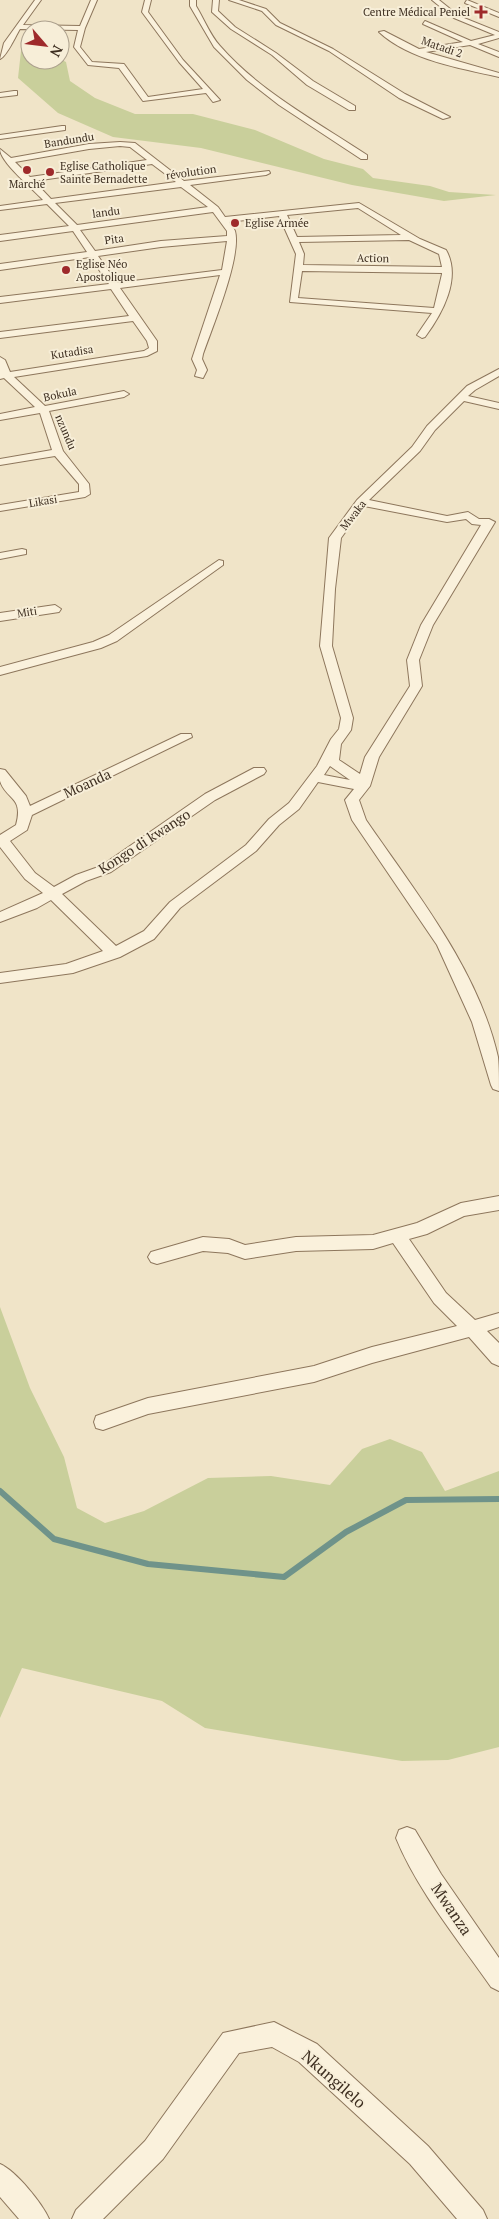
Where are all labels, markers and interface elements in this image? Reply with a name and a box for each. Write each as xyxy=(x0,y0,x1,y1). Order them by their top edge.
place label: Centre Médical Peniel xyxy=(363,5,470,19)
marker: Centre Médical Peniel xyxy=(474,5,488,19)
north arrow xyxy=(20,20,70,70)
street label: Matadi 2 xyxy=(420,33,465,61)
text: N xyxy=(46,42,68,61)
street label: Bandundu xyxy=(43,129,96,151)
place label: Eglise Catholique Sainte Bernadette xyxy=(60,159,148,186)
street label: révolution xyxy=(165,161,218,182)
marker: Marché xyxy=(21,164,33,176)
marker: Eglise Catholique Sainte Bernadette xyxy=(44,166,56,178)
place label: Marché xyxy=(9,177,46,191)
street label: landu xyxy=(91,203,121,221)
place label: Eglise Armée xyxy=(245,216,309,230)
marker: Eglise Armée xyxy=(229,217,241,229)
street label: Pita xyxy=(103,231,125,247)
street label: Action xyxy=(357,251,390,265)
place label: Eglise Néo Apostolique xyxy=(76,257,136,284)
marker: Eglise Néo Apostolique xyxy=(60,264,72,276)
street label: Kutadisa xyxy=(50,342,95,362)
street label: Bokula xyxy=(42,384,78,404)
street label: nzundu xyxy=(52,412,80,452)
street label: Likasi xyxy=(28,492,58,510)
street label: Mwaka xyxy=(337,497,369,533)
street label: Miti xyxy=(16,604,38,620)
street label: Moanda xyxy=(60,764,114,802)
street label: Kongo di kwango xyxy=(94,804,194,878)
street label: Mwanza xyxy=(426,1878,478,1940)
street label: Nkungilelo xyxy=(297,2045,371,2113)

